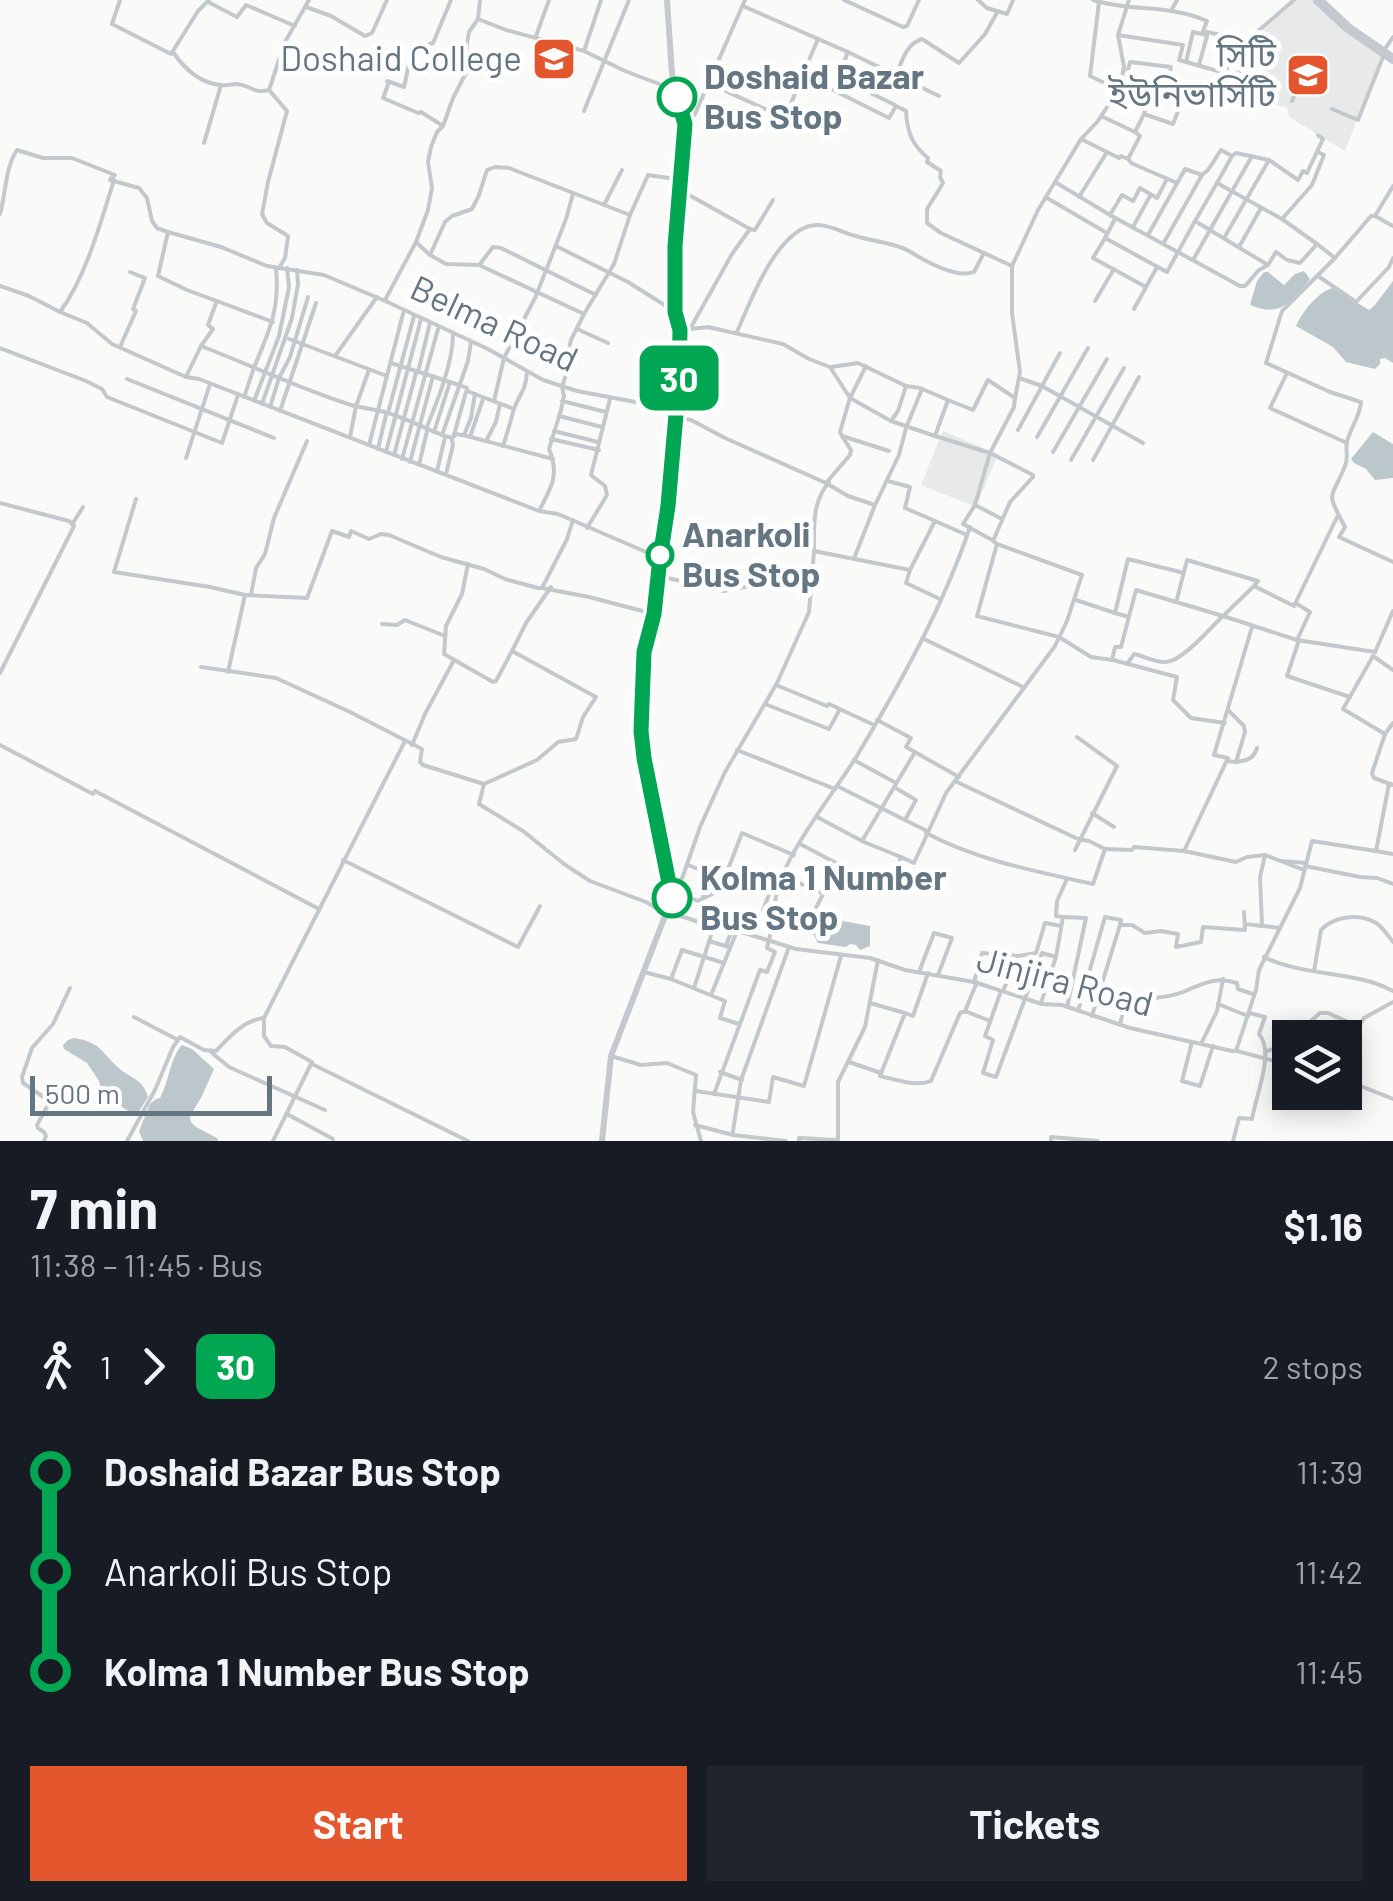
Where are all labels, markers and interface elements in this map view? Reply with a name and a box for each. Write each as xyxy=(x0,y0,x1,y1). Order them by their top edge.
place label: সিটি ইউনিভার্সিটি xyxy=(1108,32,1277,114)
place label: Doshaid College xyxy=(280,36,522,78)
school or university icon: Doshaid College xyxy=(531,36,577,82)
school or university icon: সিটি ইউনিভার্সিটি xyxy=(1285,52,1331,98)
place label: Doshaid Bazar Bus Stop xyxy=(704,54,925,136)
marker: Doshaid Bazar Bus Stop xyxy=(658,78,696,116)
street label: Belma Road xyxy=(404,265,585,379)
line badge: 30 xyxy=(634,346,724,410)
text: 30 xyxy=(660,357,698,399)
place label: Anarkoli Bus Stop xyxy=(682,512,820,594)
marker: Anarkoli Bus Stop xyxy=(647,542,673,568)
place label: Kolma 1 Number Bus Stop xyxy=(700,855,947,937)
marker: Kolma 1 Number Bus Stop xyxy=(653,879,691,917)
street label: Jinjira Road xyxy=(973,936,1158,1024)
map controls xyxy=(1272,1020,1362,1110)
button: layers xyxy=(1272,1020,1362,1110)
scale bar xyxy=(30,1071,272,1116)
text: 500 m xyxy=(45,1076,120,1110)
text: 7 min xyxy=(30,1174,158,1240)
text: $1.16 xyxy=(1284,1203,1363,1249)
text: 11:38 – 11:45 · Bus xyxy=(30,1245,263,1283)
icon: walk xyxy=(30,1339,85,1394)
icon: forward xyxy=(126,1339,181,1394)
text: 30 xyxy=(216,1345,255,1387)
text: 1 xyxy=(100,1347,111,1385)
text: 2 stops xyxy=(1262,1347,1363,1385)
text: Doshaid Bazar Bus Stop xyxy=(104,1448,501,1494)
text: 11:39 xyxy=(1297,1452,1363,1490)
text: Anarkoli Bus Stop xyxy=(104,1548,393,1594)
text: 11:42 xyxy=(1295,1552,1363,1590)
text: Kolma 1 Number Bus Stop xyxy=(104,1648,530,1694)
text: 11:45 xyxy=(1296,1652,1363,1690)
button: Start xyxy=(30,1766,687,1881)
button: Tickets xyxy=(707,1766,1363,1881)

